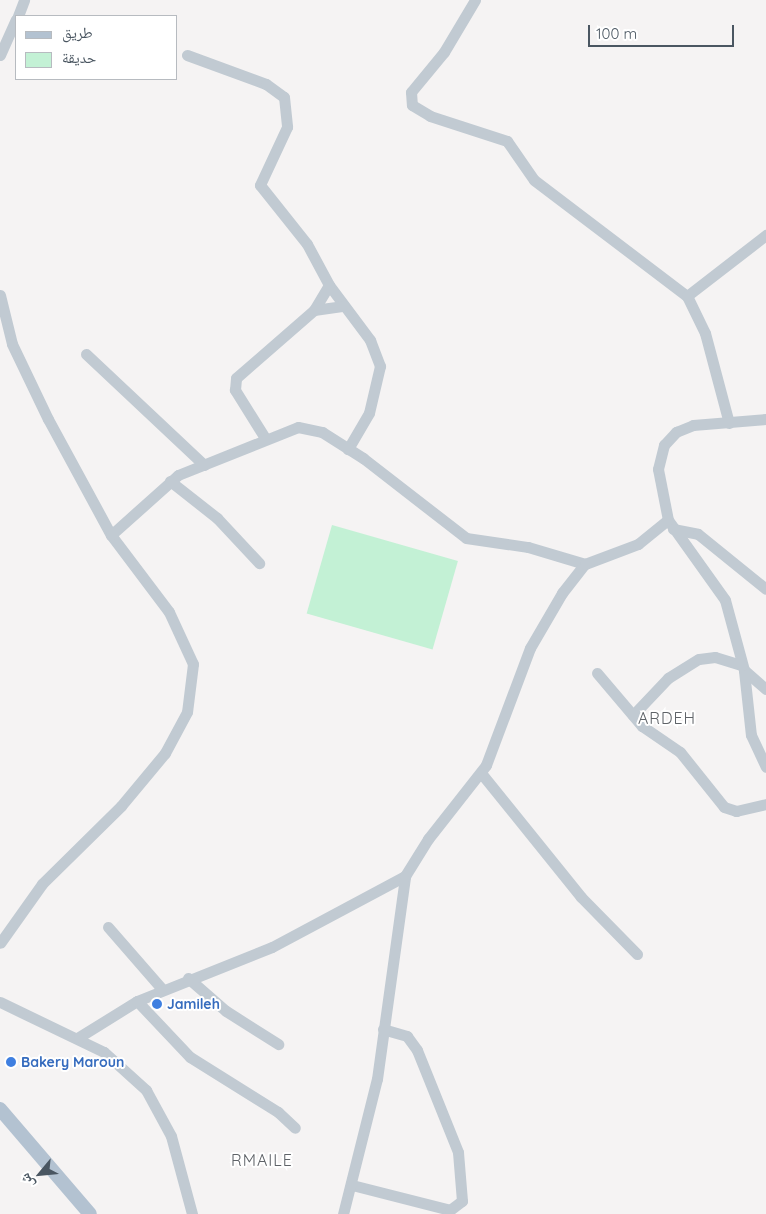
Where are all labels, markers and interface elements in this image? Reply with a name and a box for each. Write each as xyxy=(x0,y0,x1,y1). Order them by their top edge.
legend xyxy=(15,15,178,80)
scale bar xyxy=(591,15,737,47)
text: طريق xyxy=(62,23,93,42)
text: 100 m xyxy=(596,24,637,43)
text: حديقة xyxy=(62,48,96,67)
district label: ARDEH xyxy=(637,708,697,728)
place label: Jamileh xyxy=(167,996,220,1012)
marker: Jamileh xyxy=(151,998,163,1010)
place label: Bakery Maroun xyxy=(21,1054,124,1070)
marker: Bakery Maroun xyxy=(5,1056,17,1068)
north arrow xyxy=(15,1149,65,1199)
district label: RMAILE xyxy=(230,1150,294,1170)
text: ش xyxy=(15,1170,38,1192)

